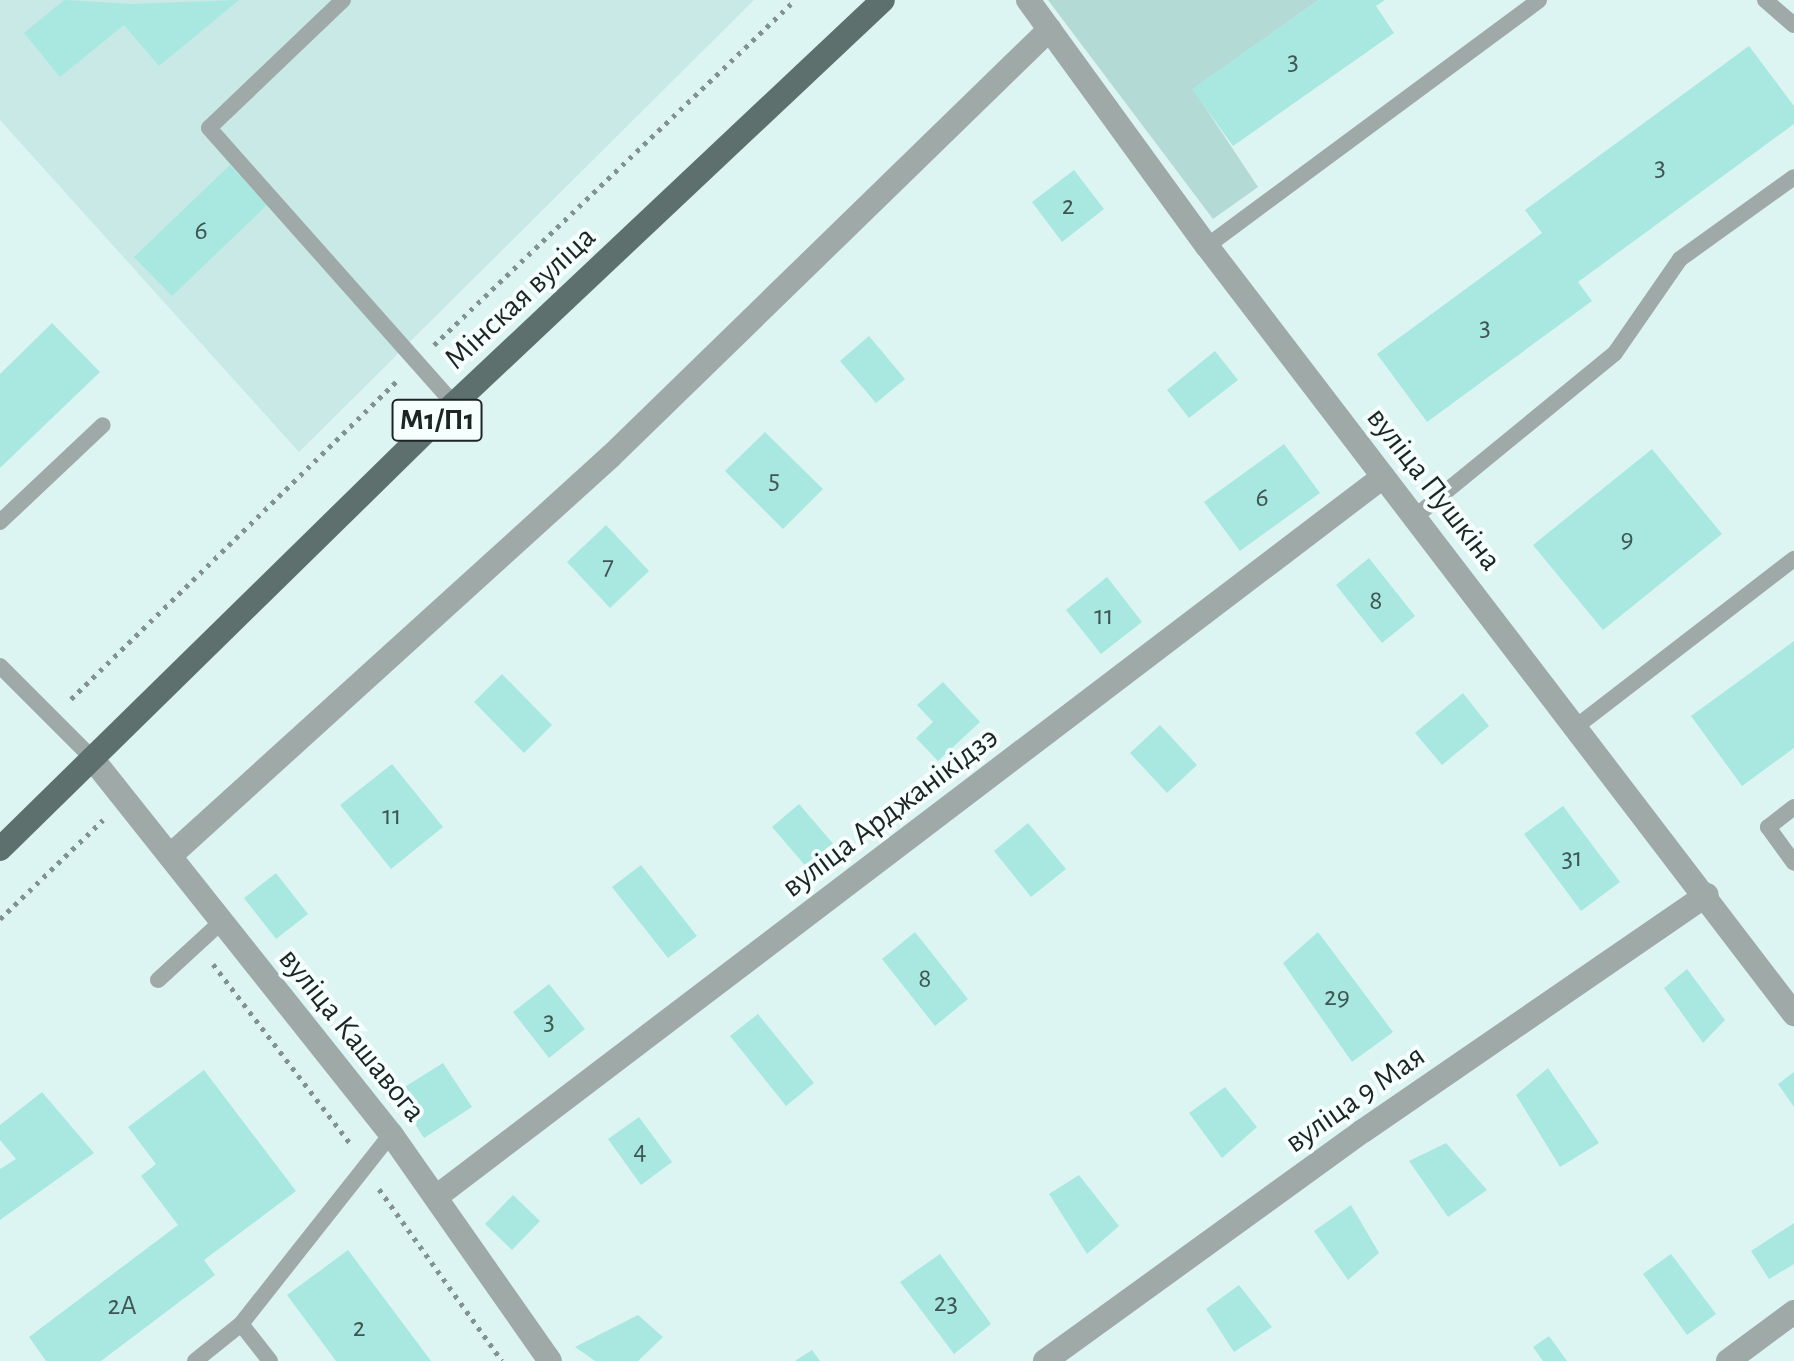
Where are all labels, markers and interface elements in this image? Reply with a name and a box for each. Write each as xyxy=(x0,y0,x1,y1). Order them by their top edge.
house number: 3 xyxy=(1287,44,1299,78)
house number: 3 xyxy=(1654,150,1666,184)
house number: 2 xyxy=(1062,189,1074,223)
house number: 6 xyxy=(194,214,208,248)
street label: Мінская вуліца xyxy=(436,218,604,378)
house number: 3 xyxy=(1479,310,1491,344)
road number: М1/П1 xyxy=(391,394,483,446)
street label: вуліца Пушкіна xyxy=(1358,400,1510,578)
house number: 5 xyxy=(768,463,780,497)
house number: 6 xyxy=(1255,481,1269,515)
house number: 9 xyxy=(1620,522,1634,556)
house number: 7 xyxy=(602,549,614,583)
house number: 8 xyxy=(1369,584,1383,618)
house number: 11 xyxy=(1094,599,1114,633)
street label: вуліца Арджанікідзэ xyxy=(774,718,1006,906)
house number: 11 xyxy=(382,799,402,833)
house number: 31 xyxy=(1561,841,1583,875)
street label: вуліца Кашавога xyxy=(270,940,434,1130)
house number: 8 xyxy=(918,962,932,996)
house number: 29 xyxy=(1324,980,1350,1014)
house number: 3 xyxy=(543,1004,555,1038)
street label: вуліца 9 Мая xyxy=(1277,1037,1433,1161)
house number: 4 xyxy=(633,1134,647,1168)
house number: 23 xyxy=(934,1286,958,1320)
house number: 2А xyxy=(107,1289,137,1323)
house number: 2 xyxy=(353,1311,365,1345)

